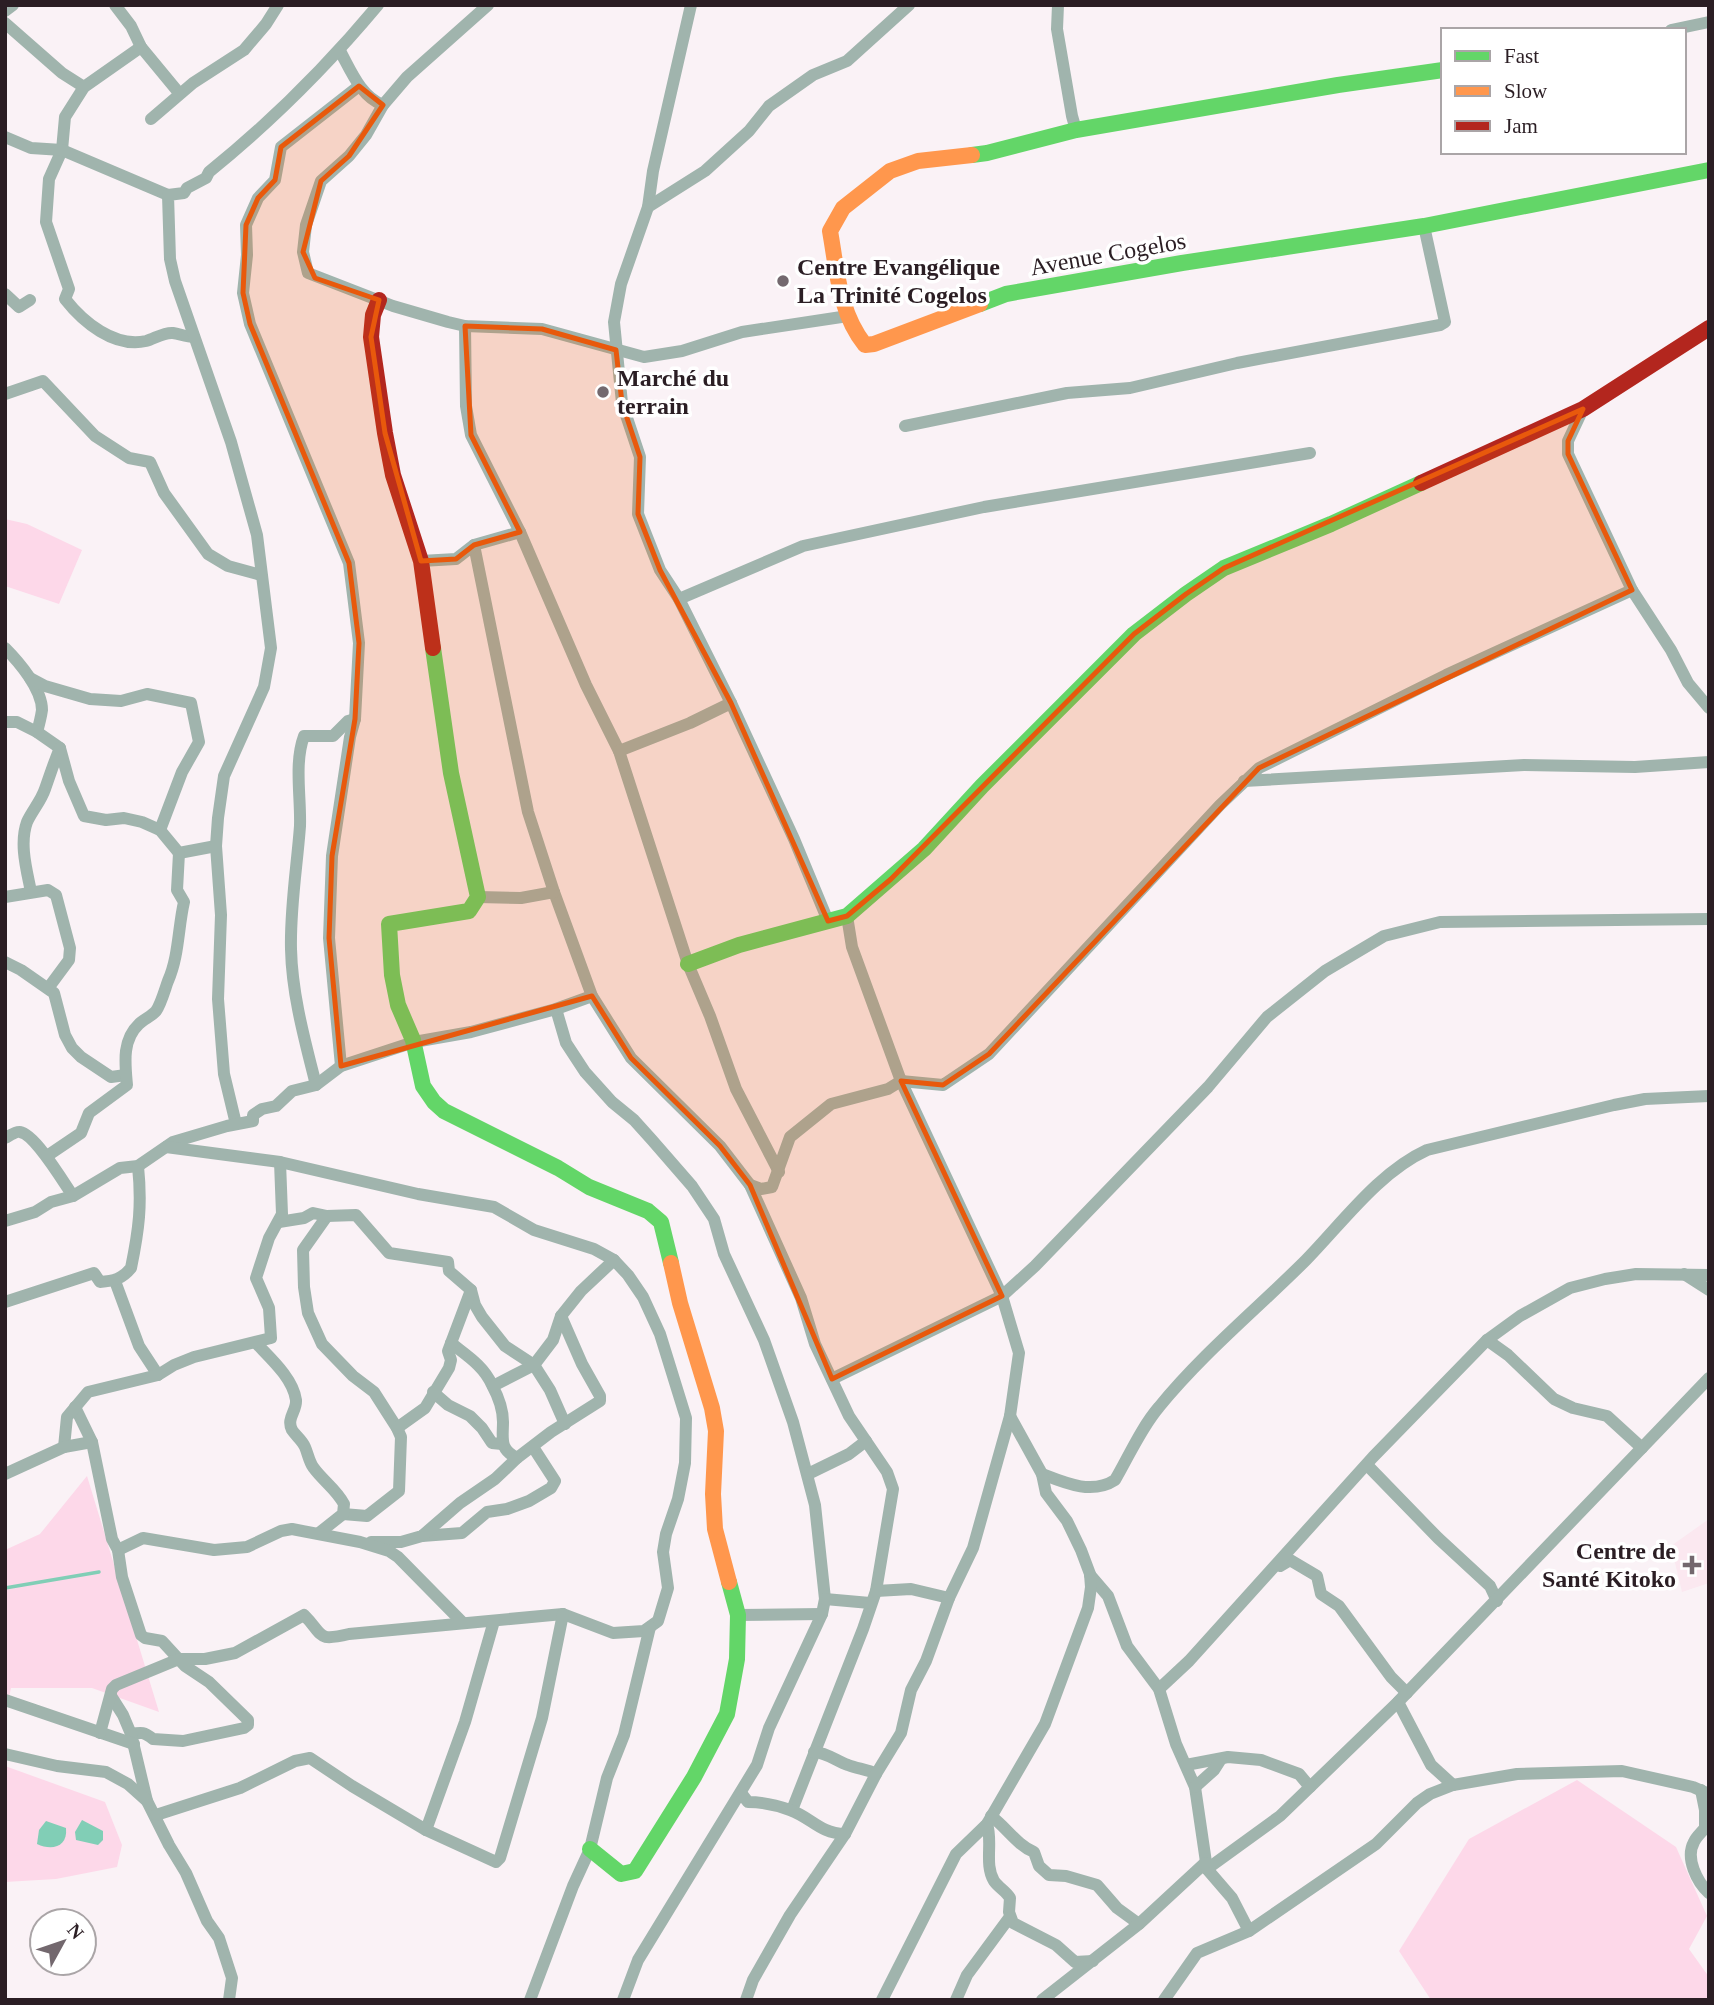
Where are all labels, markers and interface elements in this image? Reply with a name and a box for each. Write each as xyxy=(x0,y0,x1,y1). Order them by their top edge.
legend xyxy=(1441,28,1686,154)
text: Fast xyxy=(1504,44,1539,68)
text: Slow xyxy=(1504,79,1548,103)
text: Jam xyxy=(1504,114,1538,138)
street label: Avenue Cogelos xyxy=(1028,228,1188,280)
place label: Centre Evangélique La Trinité Cogelos xyxy=(797,254,1000,308)
marker: Centre Evangélique La Trinité Cogelos xyxy=(775,273,791,289)
place label: Marché du terrain xyxy=(617,365,729,419)
marker: Marché du terrain xyxy=(595,384,611,400)
place label: Centre de Santé Kitoko xyxy=(1542,1538,1676,1592)
marker: Centre de Santé Kitoko xyxy=(1682,1555,1702,1575)
north arrow xyxy=(28,1907,98,1977)
text: N xyxy=(63,1919,88,1944)

